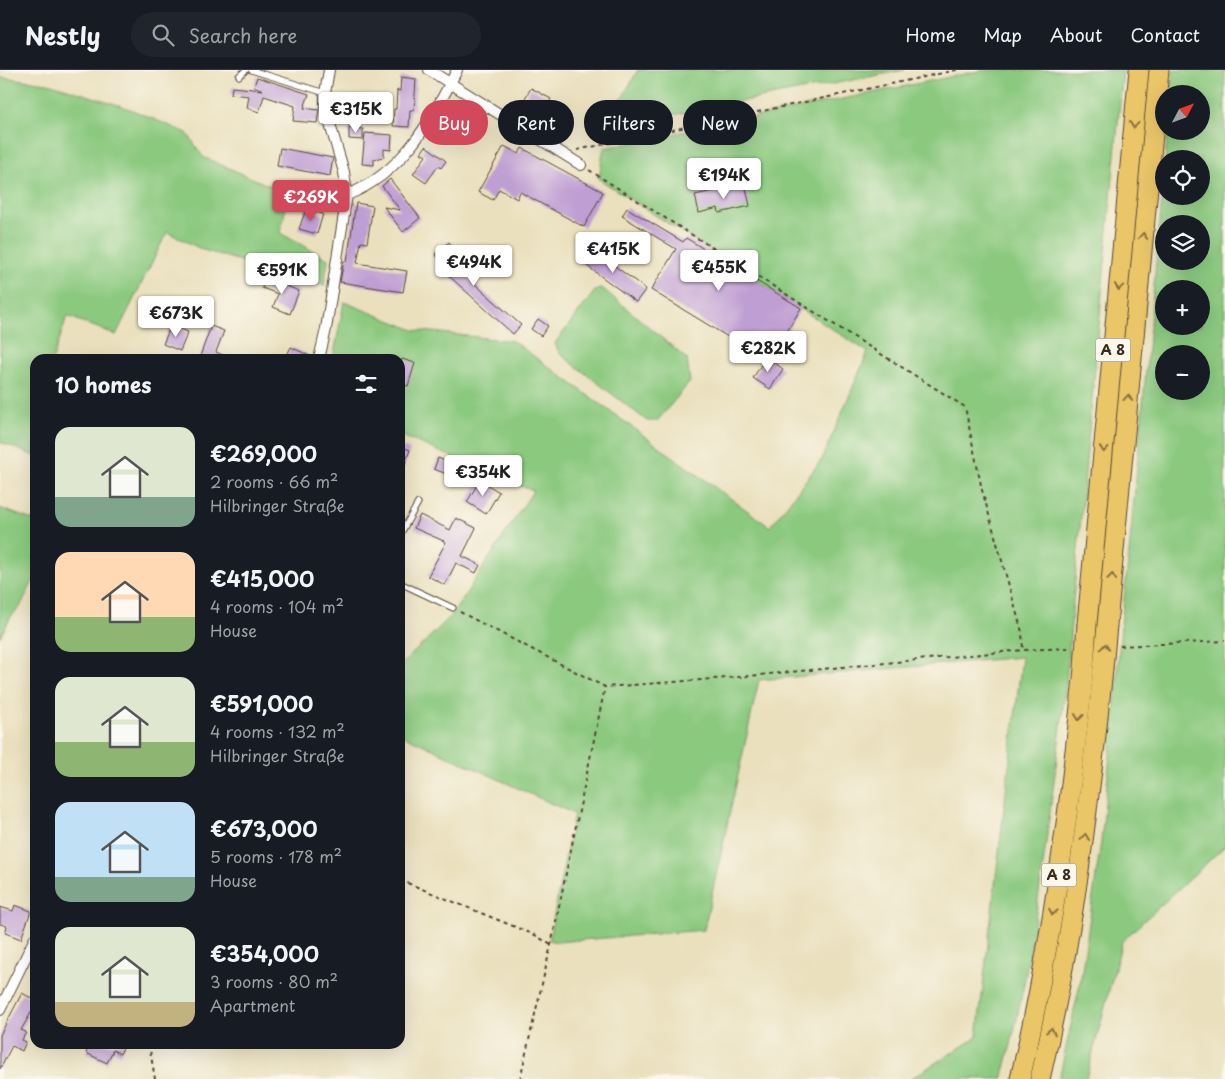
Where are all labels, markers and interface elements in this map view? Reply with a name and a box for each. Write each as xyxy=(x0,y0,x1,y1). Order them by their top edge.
search box xyxy=(131,12,481,57)
text: Nestly xyxy=(25,17,101,53)
icon: search xyxy=(149,21,177,49)
text: Search here xyxy=(189,21,297,49)
text: Home xyxy=(905,21,955,48)
text: Map xyxy=(983,21,1022,48)
text: About xyxy=(1050,21,1102,48)
text: Contact xyxy=(1130,21,1200,48)
north arrow xyxy=(1155,85,1210,140)
map controls xyxy=(1155,85,1210,400)
pin: €315K xyxy=(321,92,391,134)
text: €315K xyxy=(330,96,382,120)
chip: Buy xyxy=(420,100,488,145)
chip: Rent xyxy=(498,100,574,145)
chip: Filters xyxy=(584,100,673,145)
chip: New xyxy=(683,100,757,145)
one-way arrow xyxy=(1129,121,1140,129)
button: locate xyxy=(1155,150,1210,205)
pin: €194K xyxy=(689,158,759,200)
text: €194K xyxy=(698,162,750,186)
pin: €269K xyxy=(276,180,346,222)
text: €269K xyxy=(283,184,339,208)
button: layers xyxy=(1155,215,1210,270)
one-way arrow xyxy=(1137,231,1148,239)
pin: €415K xyxy=(578,232,648,274)
text: €415K xyxy=(586,236,640,260)
pin: €494K xyxy=(439,244,509,287)
text: €494K xyxy=(446,249,502,273)
pin: €455K xyxy=(684,250,754,292)
pin: €591K xyxy=(247,252,317,295)
text: €455K xyxy=(691,254,747,278)
text: €591K xyxy=(257,257,307,281)
button: + xyxy=(1155,280,1210,335)
one-way arrow xyxy=(1114,283,1125,291)
pin: €673K xyxy=(141,296,211,338)
text: €673K xyxy=(149,300,203,324)
pin: €282K xyxy=(733,330,803,373)
text: €282K xyxy=(740,335,796,359)
road number: A 8 xyxy=(1096,338,1130,362)
button: − xyxy=(1155,345,1210,400)
text: 10 homes xyxy=(55,368,152,400)
icon: filters xyxy=(352,370,380,398)
one-way arrow xyxy=(1122,393,1133,401)
text: €269,000 xyxy=(210,437,317,469)
one-way arrow xyxy=(1099,445,1110,453)
icon: home xyxy=(95,447,155,507)
pin: €354K xyxy=(448,454,518,497)
text: €354K xyxy=(455,459,511,483)
text: 2 rooms · 66 m² xyxy=(210,469,338,493)
text: Hilbringer Straße xyxy=(210,493,345,517)
text: €415,000 xyxy=(210,562,314,594)
icon: home xyxy=(95,572,155,632)
one-way arrow xyxy=(1106,573,1117,581)
text: 4 rooms · 104 m² xyxy=(210,594,344,618)
text: House xyxy=(210,618,257,642)
one-way arrow xyxy=(1099,643,1110,651)
text: €591,000 xyxy=(210,687,313,719)
icon: home xyxy=(95,697,155,757)
one-way arrow xyxy=(1074,713,1085,721)
text: 4 rooms · 132 m² xyxy=(210,719,345,743)
text: Hilbringer Straße xyxy=(210,743,345,767)
text: €673,000 xyxy=(210,812,318,844)
icon: home xyxy=(95,822,155,882)
one-way arrow xyxy=(1079,833,1090,841)
text: 5 rooms · 178 m² xyxy=(210,844,342,868)
road number: A 8 xyxy=(1042,864,1076,886)
text: House xyxy=(210,868,257,892)
one-way arrow xyxy=(1049,908,1059,917)
text: €354,000 xyxy=(210,937,319,969)
icon: home xyxy=(95,947,155,1007)
text: 3 rooms · 80 m² xyxy=(210,969,338,993)
text: Apartment xyxy=(210,993,295,1017)
one-way arrow xyxy=(1045,1027,1055,1036)

